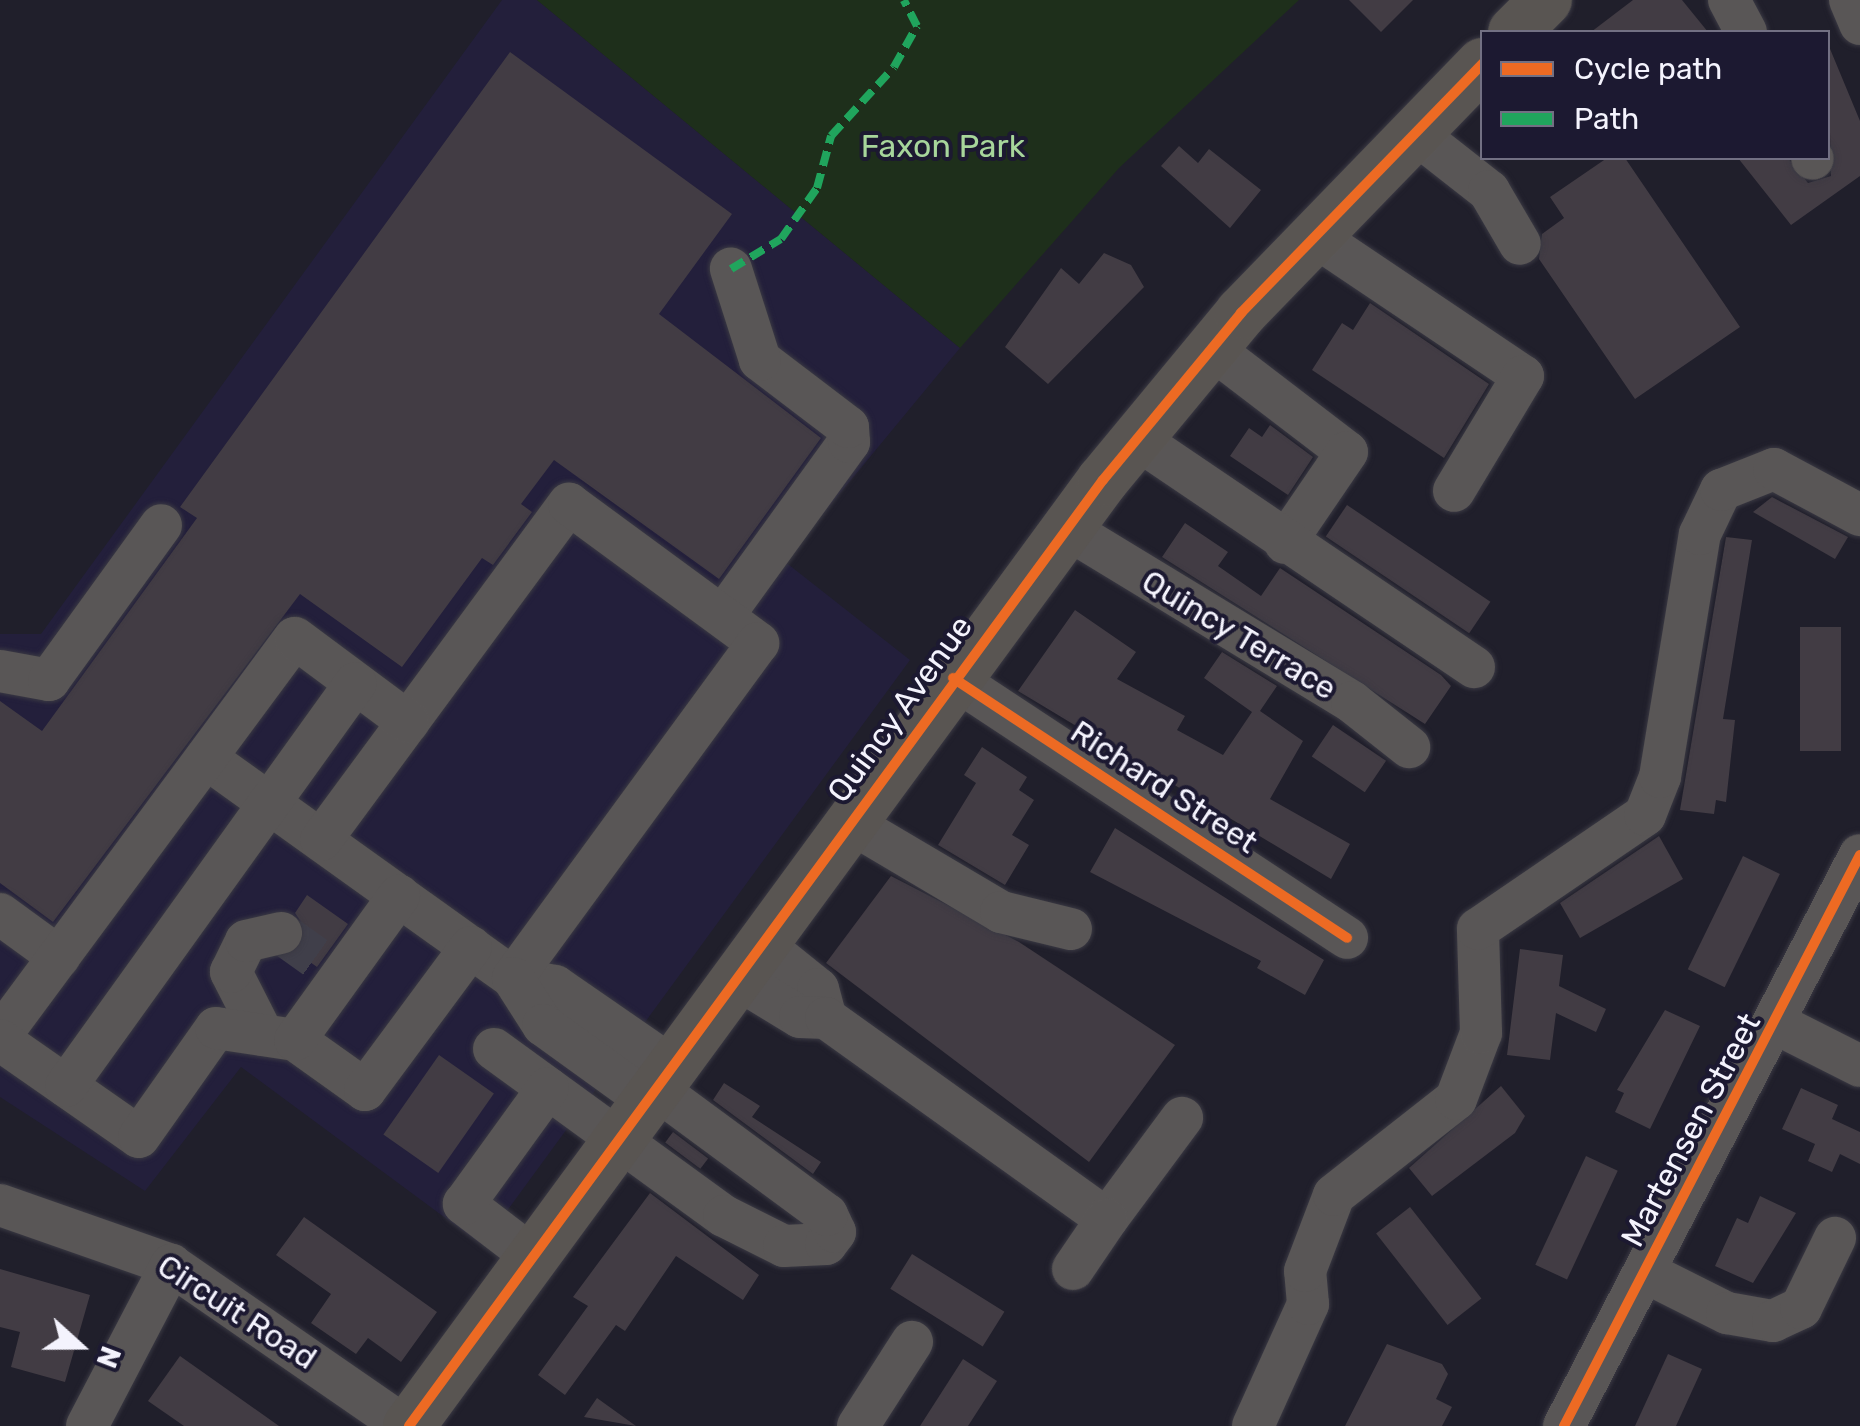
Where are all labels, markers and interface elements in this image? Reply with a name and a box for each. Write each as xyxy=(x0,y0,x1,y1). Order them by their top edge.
legend xyxy=(1480,30,1830,160)
text: Cycle path xyxy=(1574,51,1722,87)
text: Path xyxy=(1574,101,1639,137)
park label: Faxon Park xyxy=(861,127,1025,165)
street label: Quincy Terrace xyxy=(1134,562,1344,708)
street label: Quincy Avenue xyxy=(819,608,981,810)
street label: Richard Street xyxy=(1063,712,1265,862)
street label: Martensen Street xyxy=(1613,1007,1769,1253)
street label: Circuit Road xyxy=(150,1246,324,1378)
north arrow xyxy=(30,1296,130,1396)
text: N xyxy=(89,1342,127,1372)

